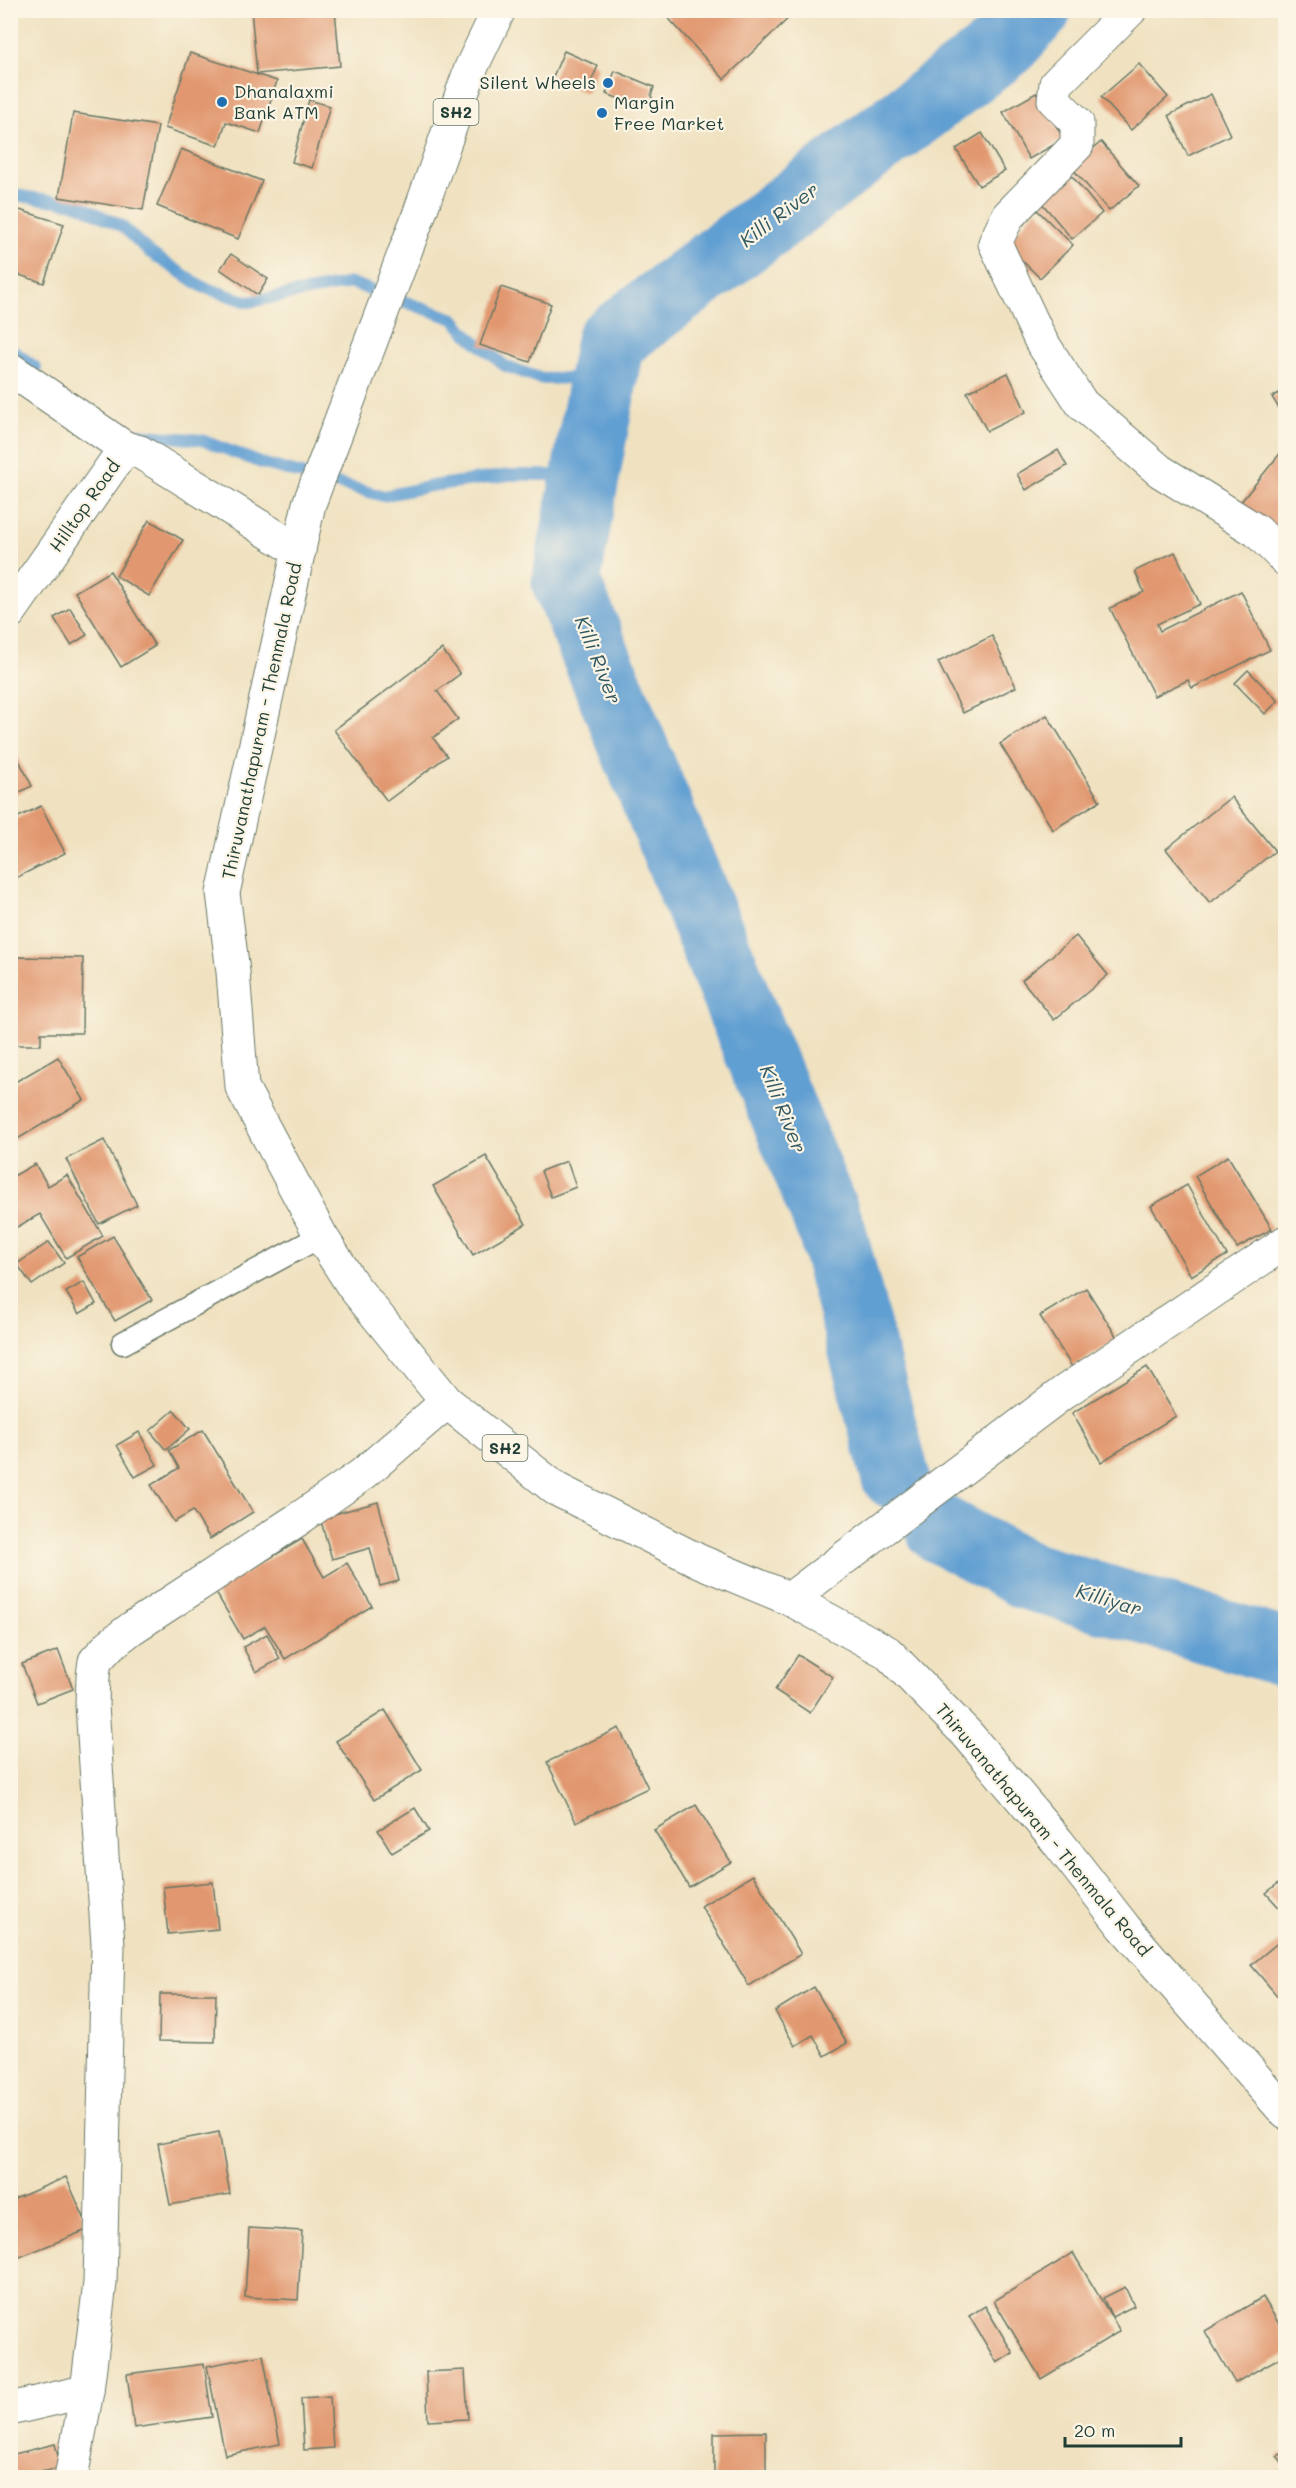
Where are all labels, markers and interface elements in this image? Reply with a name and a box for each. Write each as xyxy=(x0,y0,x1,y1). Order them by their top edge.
place label: Silent Wheels xyxy=(480,70,596,94)
marker: Silent Wheels xyxy=(601,76,615,90)
place label: Dhanalaxmi Bank ATM xyxy=(234,79,334,124)
place label: Margin Free Market xyxy=(614,90,724,135)
marker: Dhanalaxmi Bank ATM xyxy=(215,95,229,109)
road number: SH2 xyxy=(434,99,478,125)
marker: Margin Free Market xyxy=(595,106,609,120)
water label: Killi River xyxy=(734,176,823,252)
street label: Hilltop Road xyxy=(43,454,125,556)
street label: Thiruvanathapuram - Thenmala Road xyxy=(216,560,306,882)
water label: Killi River xyxy=(569,612,628,708)
water label: Killi River xyxy=(754,1061,813,1157)
road number: SH2 xyxy=(482,1435,528,1461)
water label: Killiyar xyxy=(1073,1577,1145,1621)
street label: Thiruvanathapuram - Thenmala Road xyxy=(931,1698,1157,1961)
scale bar xyxy=(1065,2410,1180,2448)
text: 20 m xyxy=(1074,2418,1115,2442)

